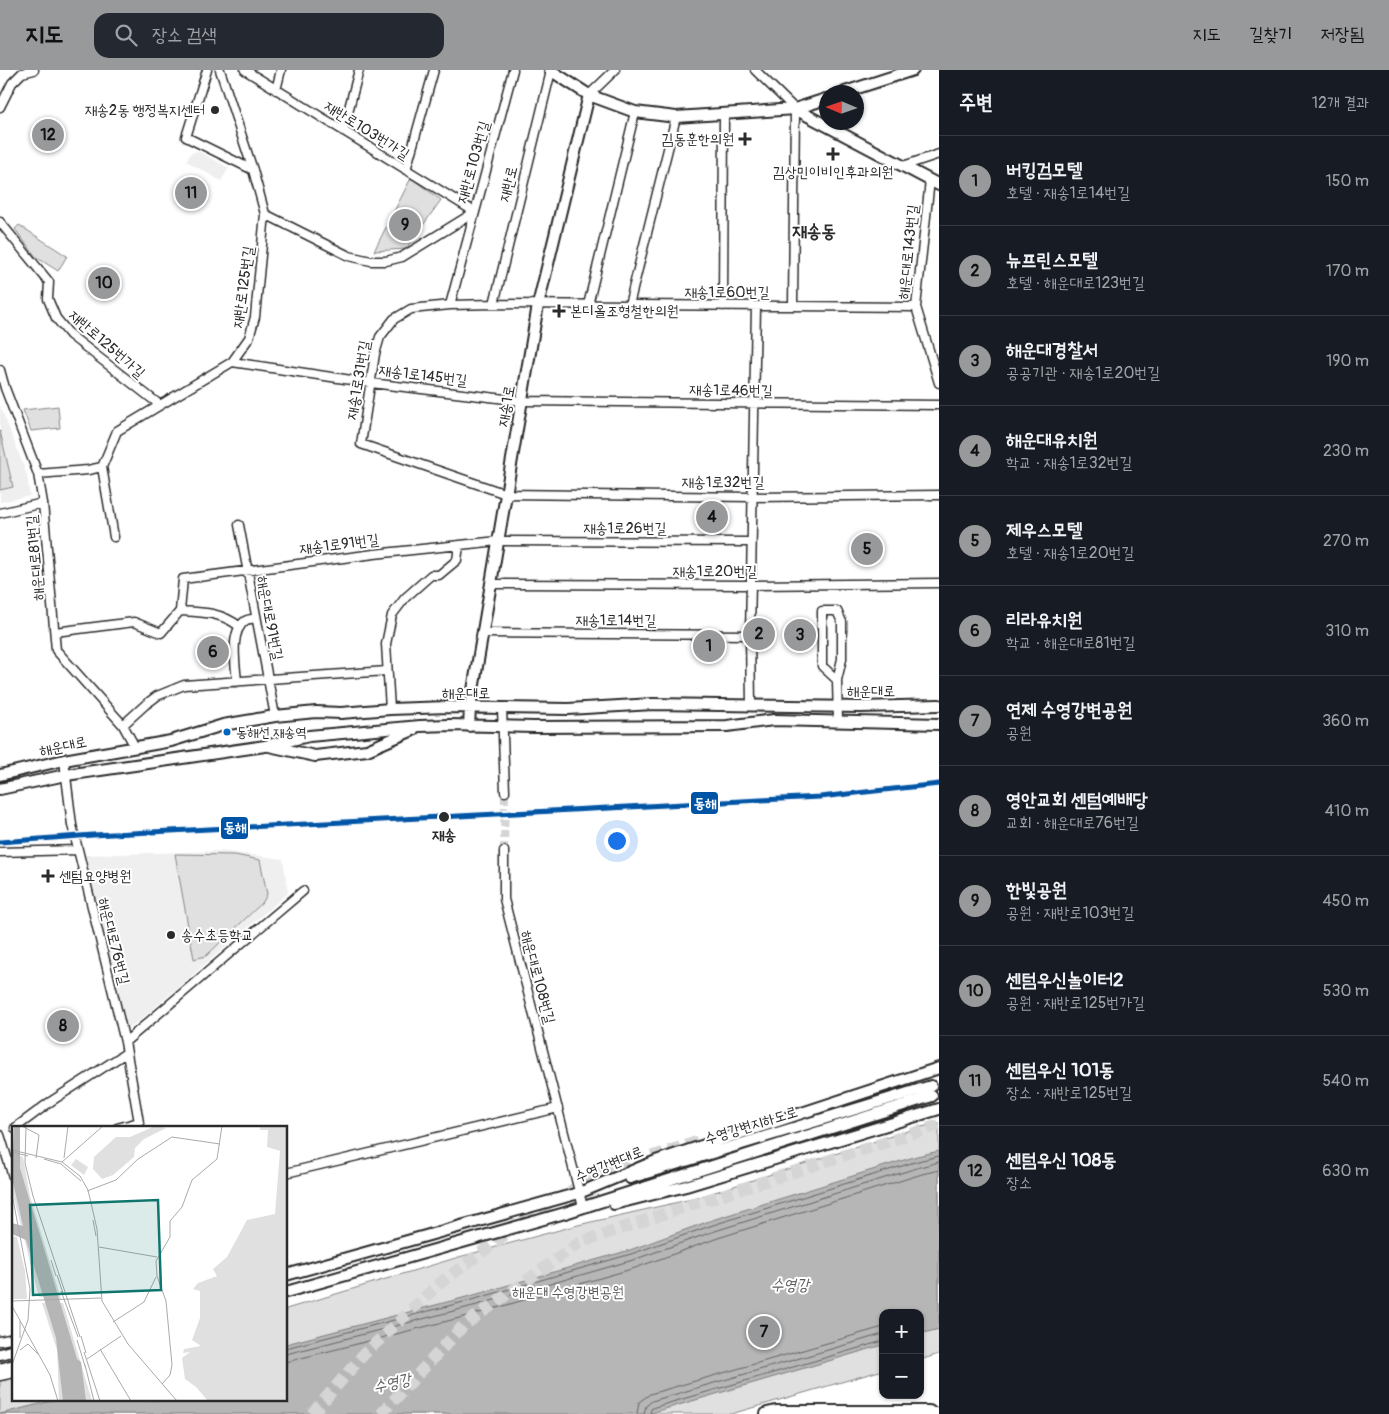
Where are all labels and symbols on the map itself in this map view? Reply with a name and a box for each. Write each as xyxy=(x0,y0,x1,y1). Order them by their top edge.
north arrow xyxy=(819,85,864,130)
street label: 재반로103번가길 xyxy=(321,97,413,164)
place label: 재송2동 행정복지센터 xyxy=(85,101,205,120)
marker: 재송2동 행정복지센터 xyxy=(209,104,221,116)
pin: 12 xyxy=(32,116,64,154)
street label: 재반로103번길 xyxy=(453,119,494,206)
place label: 김동훈한의원 xyxy=(662,130,734,149)
marker: 김동훈한의원 xyxy=(738,132,752,146)
marker: 김상민이비인후과의원 xyxy=(826,147,840,161)
place label: 김상민이비인후과의원 xyxy=(773,163,893,182)
street label: 재반로 xyxy=(495,164,522,204)
pin: 11 xyxy=(175,174,207,212)
street label: 해운대로143번길 xyxy=(894,204,923,300)
pin: 9 xyxy=(389,206,421,244)
district label: 재송동 xyxy=(792,220,836,243)
street label: 재반로125번길 xyxy=(228,245,259,329)
pin: 10 xyxy=(88,264,120,302)
street label: 재송1로60번길 xyxy=(684,283,770,302)
place label: 본디올조형철한의원 xyxy=(570,302,679,321)
marker: 본디올조형철한의원 xyxy=(552,304,566,318)
street label: 재반로125번가길 xyxy=(65,306,149,383)
street label: 재송1로31번길 xyxy=(342,339,375,421)
street label: 재송1로145번길 xyxy=(378,361,468,390)
street label: 재송1로46번길 xyxy=(689,380,773,401)
street label: 재송1로 xyxy=(493,384,520,428)
street label: 재송1로32번길 xyxy=(682,473,764,492)
pin: 4 xyxy=(696,498,728,536)
street label: 해운대로81번길 xyxy=(22,514,49,602)
street label: 재송1로26번길 xyxy=(583,519,667,538)
street label: 재송1로91번길 xyxy=(298,530,380,559)
pin: 5 xyxy=(851,530,883,568)
street label: 재송1로20번길 xyxy=(673,562,757,581)
street label: 해운대로91번길 xyxy=(252,574,287,662)
street label: 재송1로14번길 xyxy=(576,611,656,630)
pin: 2 xyxy=(743,615,775,653)
pin: 3 xyxy=(784,616,816,654)
pin: 1 xyxy=(693,627,725,665)
pin: 6 xyxy=(197,633,229,671)
street label: 해운대로 xyxy=(847,682,895,701)
street label: 해운대로 xyxy=(442,684,490,703)
place label: 동해선 재송역 xyxy=(236,724,307,741)
marker: 동해선 재송역 xyxy=(222,727,232,737)
street label: 해운대로 xyxy=(38,732,89,761)
line badge: 동해 xyxy=(690,791,719,815)
text: 동해 xyxy=(694,795,717,812)
marker: 재송 xyxy=(437,810,451,824)
line badge: 동해 xyxy=(220,816,249,840)
text: 동해 xyxy=(224,819,247,836)
place label: 재송 xyxy=(432,826,456,845)
your location xyxy=(604,828,630,854)
place label: 센텀요양병원 xyxy=(59,867,131,886)
marker: 센텀요양병원 xyxy=(41,869,55,883)
street label: 해운대로76번길 xyxy=(94,896,134,987)
place label: 송수초등학교 xyxy=(181,926,253,945)
street label: 해운대로108번길 xyxy=(516,928,559,1026)
marker: 송수초등학교 xyxy=(165,929,177,941)
pin: 8 xyxy=(47,1007,79,1045)
street label: 수영강변지하도로 xyxy=(702,1102,800,1149)
inset map xyxy=(12,1126,288,1402)
street label: 수영강변대로 xyxy=(572,1142,646,1187)
water label: 수영강 xyxy=(771,1275,811,1295)
park label: 해운대 수영강변공원 xyxy=(512,1283,624,1302)
pin: 7 xyxy=(748,1313,780,1351)
water label: 수영강 xyxy=(371,1368,415,1397)

